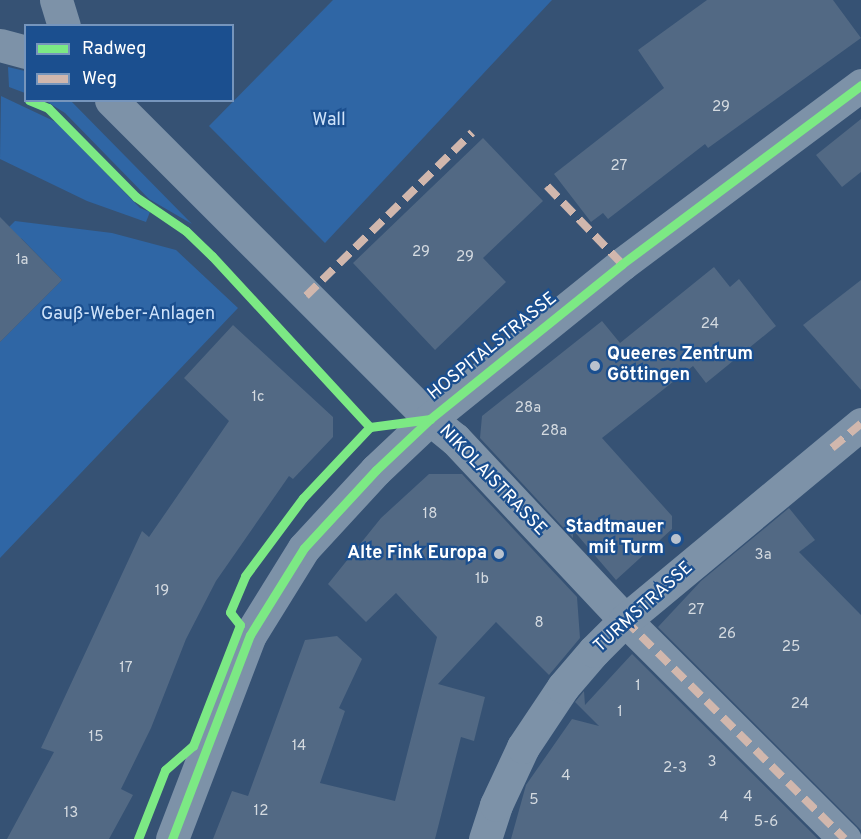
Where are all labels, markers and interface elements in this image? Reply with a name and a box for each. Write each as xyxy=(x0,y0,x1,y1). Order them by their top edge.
legend xyxy=(24,24,234,102)
text: Radweg xyxy=(82,38,146,61)
text: Weg xyxy=(82,68,117,91)
house number: 29 xyxy=(712,99,730,117)
park label: Wall xyxy=(312,110,346,132)
house number: 27 xyxy=(611,158,627,176)
house number: 29 xyxy=(412,244,430,262)
house number: 29 xyxy=(456,249,474,267)
house number: 1a xyxy=(15,252,29,270)
street label: HOSPITALSTRASSE xyxy=(424,288,562,406)
park label: Gauß-Weber-Anlagen xyxy=(41,304,215,326)
house number: 24 xyxy=(701,316,719,334)
place label: Queeres Zentrum Göttingen xyxy=(607,345,753,388)
marker: Queeres Zentrum Göttingen xyxy=(588,359,602,373)
house number: 1c xyxy=(251,389,265,407)
house number: 28a xyxy=(515,400,541,418)
street label: NIKOLAISTRASSE xyxy=(434,421,550,541)
house number: 28a xyxy=(541,423,567,441)
house number: 18 xyxy=(423,506,437,524)
place label: Stadtmauer mit Turm xyxy=(565,518,664,560)
marker: Stadtmauer mit Turm xyxy=(669,532,683,546)
place label: Alte Fink Europa xyxy=(347,543,487,565)
marker: Alte Fink Europa xyxy=(492,547,506,561)
house number: 3a xyxy=(754,547,772,565)
street label: TURMSTRASSE xyxy=(590,558,698,658)
house number: 1b xyxy=(475,571,489,589)
house number: 19 xyxy=(155,583,169,601)
house number: 27 xyxy=(688,602,704,620)
house number: 8 xyxy=(534,615,544,633)
house number: 26 xyxy=(718,626,736,644)
house number: 25 xyxy=(782,639,800,657)
house number: 17 xyxy=(119,660,133,678)
house number: 1 xyxy=(635,678,641,696)
house number: 24 xyxy=(791,696,809,714)
house number: 1 xyxy=(617,704,623,722)
house number: 15 xyxy=(89,729,103,747)
house number: 14 xyxy=(292,738,306,756)
house number: 3 xyxy=(707,754,717,772)
house number: 2-3 xyxy=(663,760,687,778)
house number: 4 xyxy=(561,768,571,786)
house number: 4 xyxy=(743,789,753,807)
house number: 5 xyxy=(529,792,539,810)
house number: 12 xyxy=(254,803,268,821)
house number: 13 xyxy=(64,805,78,823)
house number: 4 xyxy=(719,809,729,827)
house number: 5-6 xyxy=(754,814,778,832)

